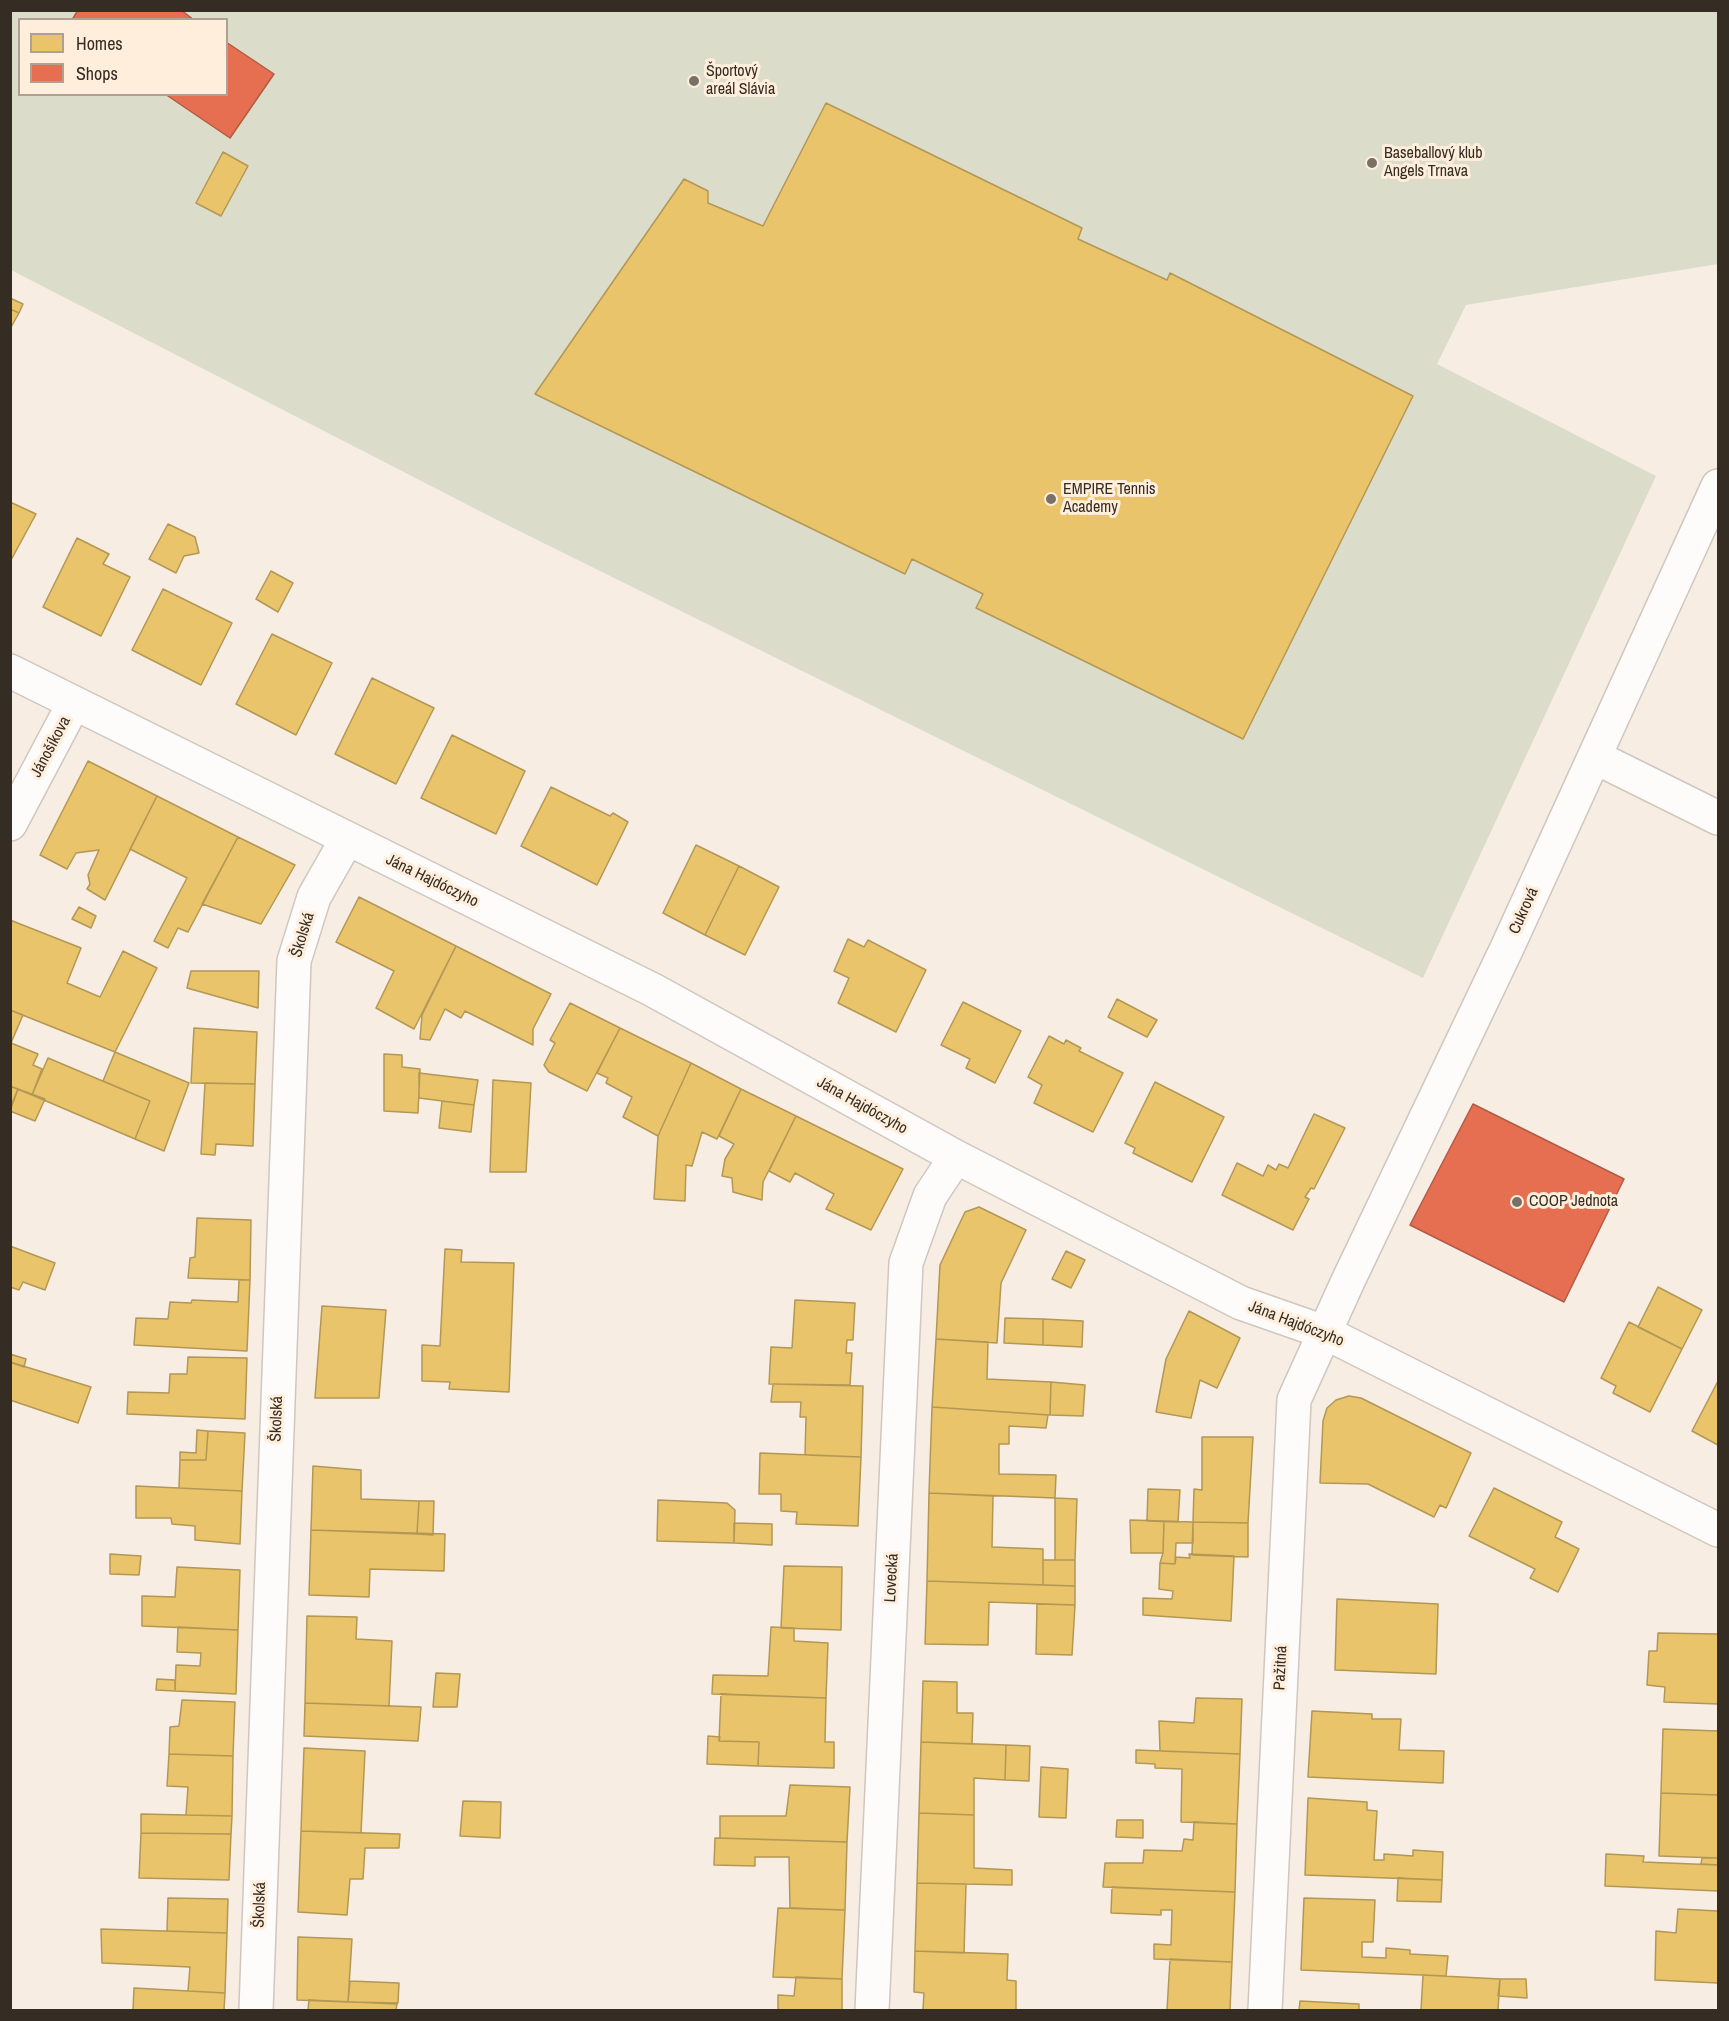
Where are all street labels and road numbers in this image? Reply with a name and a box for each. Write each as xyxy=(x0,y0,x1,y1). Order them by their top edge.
street label: Jánošíkova xyxy=(27,713,75,781)
street label: Jána Hajdóczyho xyxy=(383,850,481,912)
street label: Cukrová xyxy=(1505,885,1543,937)
street label: Školská xyxy=(287,910,319,960)
street label: Jána Hajdóczyho xyxy=(813,1073,911,1139)
street label: Jána Hajdóczyho xyxy=(1246,1297,1346,1351)
street label: Školská xyxy=(267,1396,287,1442)
street label: Lovecká xyxy=(881,1553,903,1603)
street label: Pažitná xyxy=(1270,1645,1292,1691)
street label: Školská xyxy=(250,1882,270,1928)

